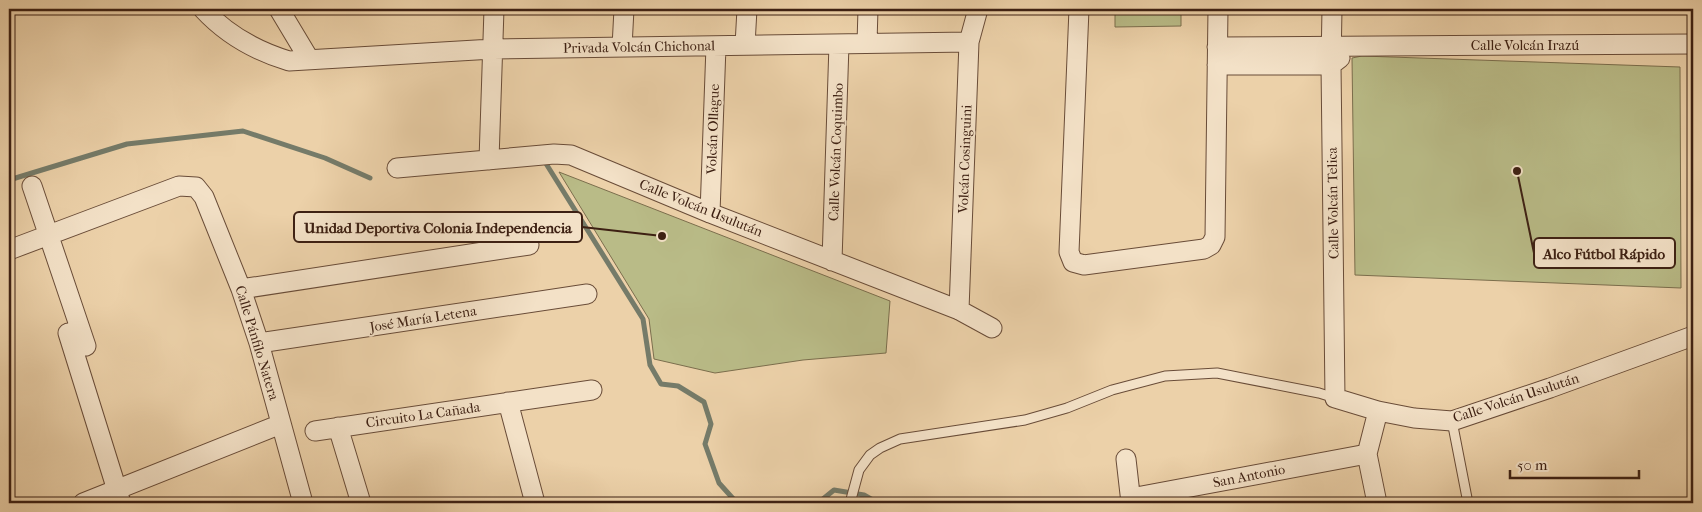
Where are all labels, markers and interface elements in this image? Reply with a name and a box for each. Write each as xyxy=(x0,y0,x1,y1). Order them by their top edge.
street label: Privada Volcán Chichonal xyxy=(563,37,715,57)
street label: Calle Volcán Irazú xyxy=(1471,37,1579,54)
street label: Volcán Ollague xyxy=(703,83,723,176)
street label: Calle Volcán Coquimbo xyxy=(825,83,847,221)
street label: Volcán Cosinguini xyxy=(955,104,975,215)
street label: Calle Volcán Telica xyxy=(1324,146,1342,259)
street label: Calle Volcán Usulután xyxy=(637,175,765,241)
callout: Unidad Deportiva Colonia Independencia xyxy=(294,212,582,242)
text: Unidad Deportiva Colonia Independencia xyxy=(303,219,573,237)
callout: Alco Fútbol Rápido xyxy=(1534,238,1675,268)
text: Alco Fútbol Rápido xyxy=(1542,245,1665,263)
street label: Calle Pánfilo Natera xyxy=(231,284,283,403)
street label: José María Letena xyxy=(367,302,478,336)
street label: Calle Volcán Usulután xyxy=(1451,370,1581,426)
street label: Circuito La Cañada xyxy=(365,398,482,431)
scale bar xyxy=(1510,447,1638,479)
text: 50 m xyxy=(1517,456,1548,474)
street label: San Antonio xyxy=(1211,461,1287,491)

